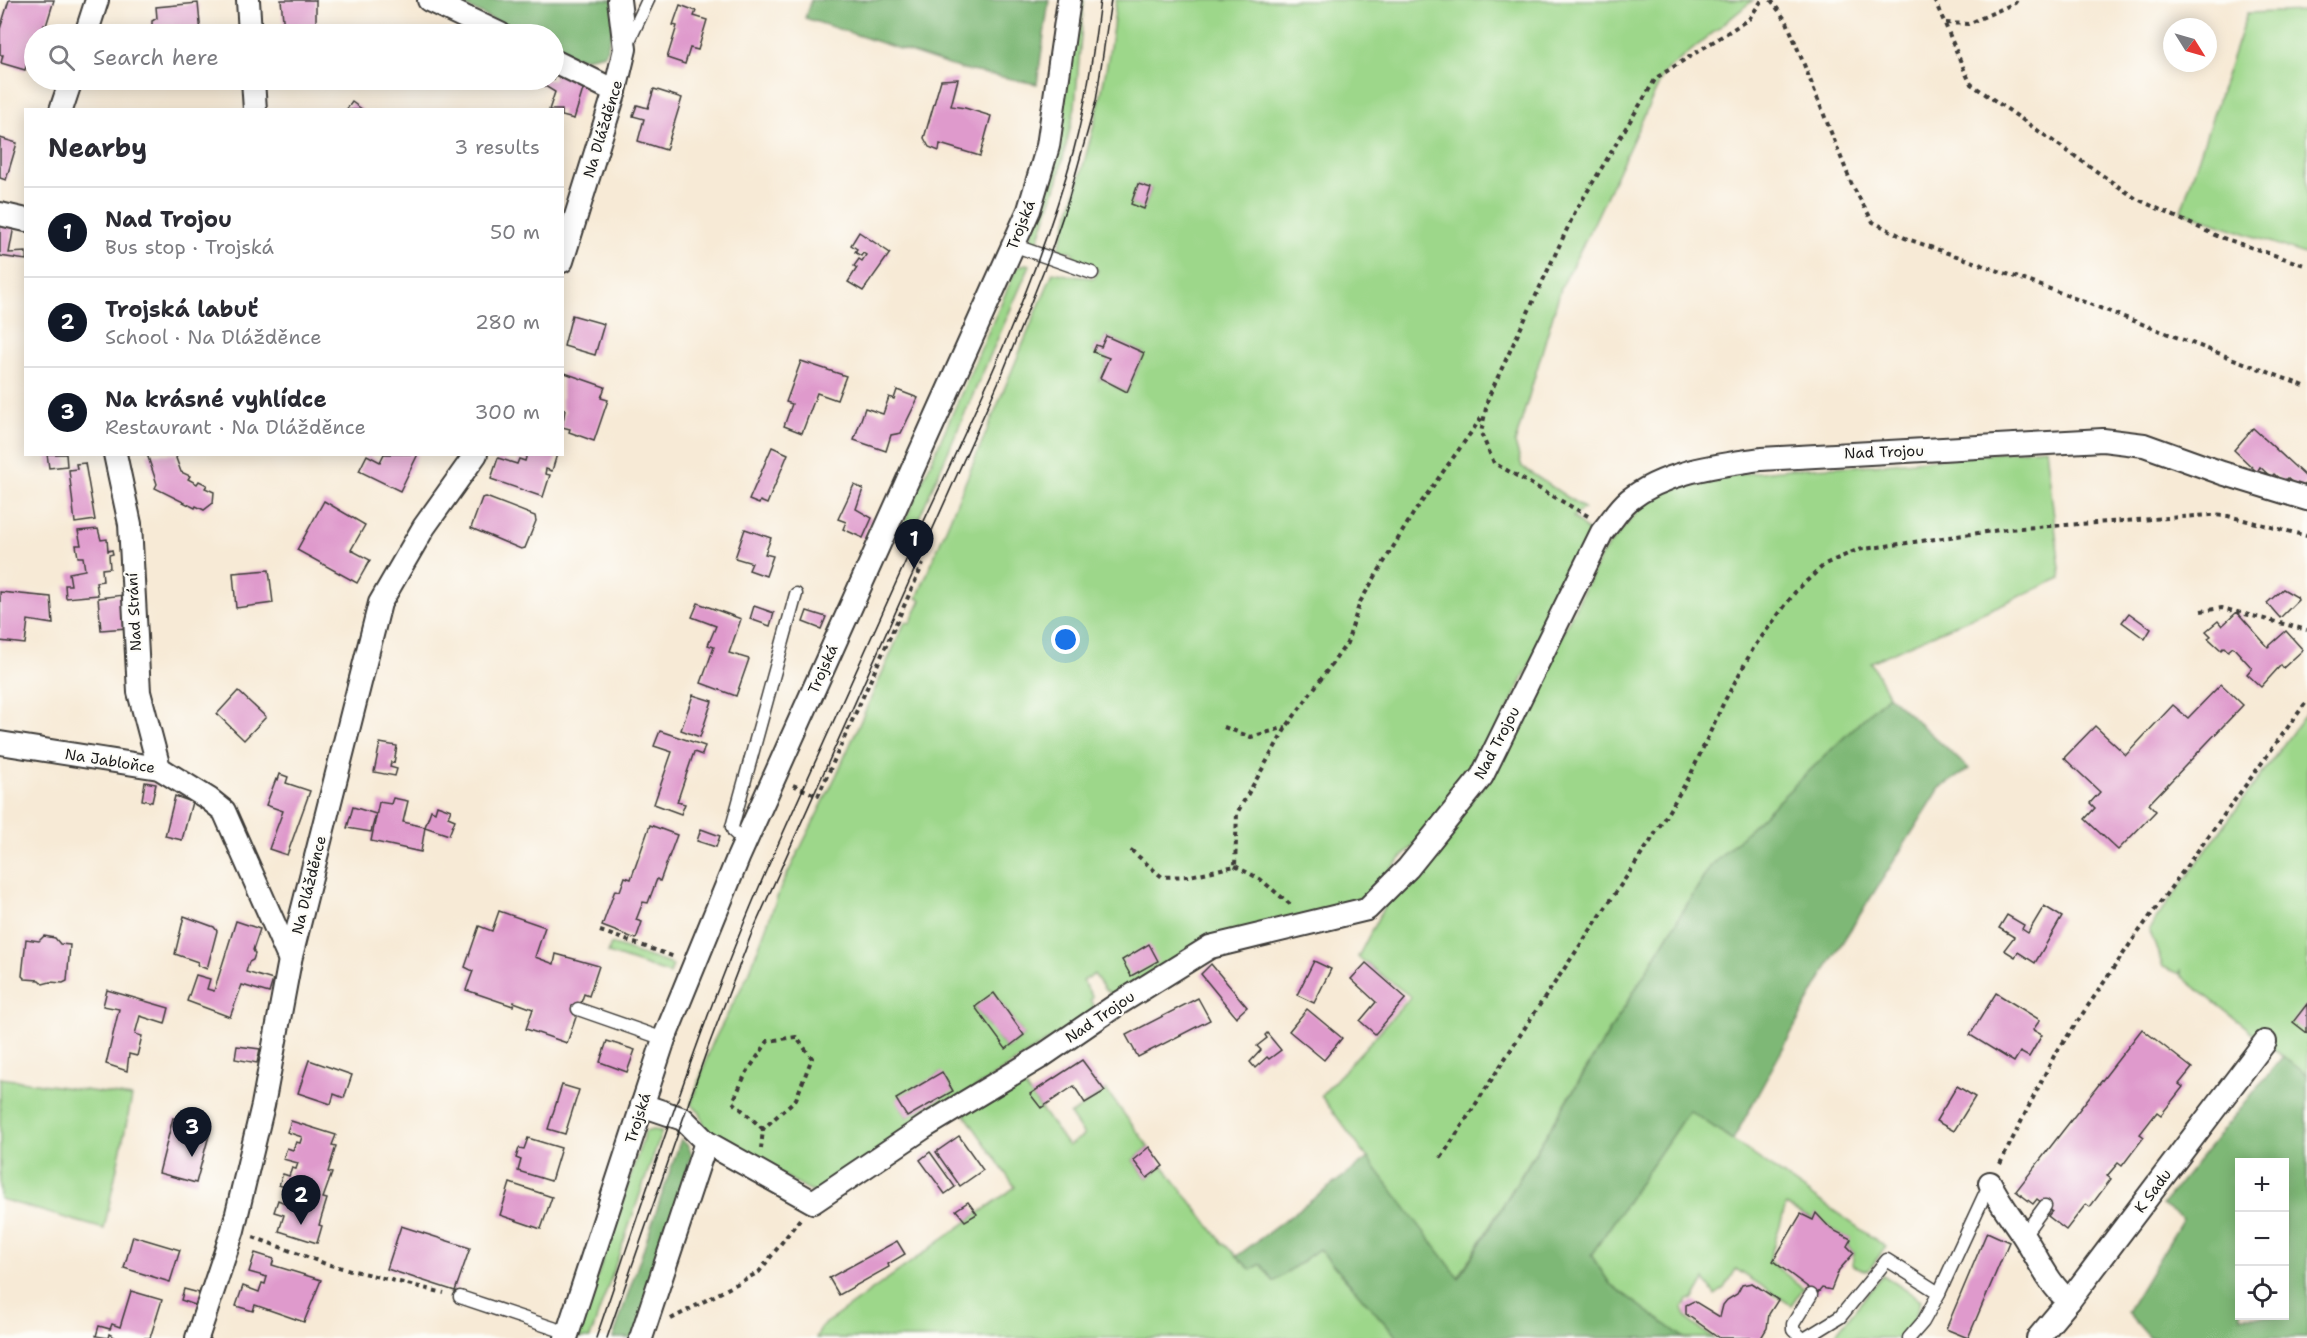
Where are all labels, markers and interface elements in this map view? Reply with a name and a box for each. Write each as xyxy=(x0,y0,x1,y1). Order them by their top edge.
north arrow xyxy=(2163,18,2217,72)
search box xyxy=(24,24,564,90)
icon: search xyxy=(45,41,78,74)
text: Search here xyxy=(93,43,219,72)
street label: Na Dlážděnce xyxy=(579,78,627,180)
text: Nearby xyxy=(48,130,147,165)
text: 3 results xyxy=(454,134,540,160)
street label: Trojská xyxy=(1002,197,1040,253)
text: Nad Trojou xyxy=(105,205,232,234)
text: 1 xyxy=(63,219,72,245)
text: 50 m xyxy=(490,219,540,245)
text: Bus stop · Trojská xyxy=(105,234,274,260)
text: Trojská labuť xyxy=(105,295,258,324)
text: 2 xyxy=(61,309,75,335)
text: 280 m xyxy=(475,309,540,335)
text: School · Na Dlážděnce xyxy=(105,324,322,350)
text: Na krásné vyhlídce xyxy=(105,385,327,414)
text: 3 xyxy=(61,399,75,425)
text: 300 m xyxy=(474,399,540,425)
text: Restaurant · Na Dlážděnce xyxy=(105,414,366,440)
street label: Nad Trojou xyxy=(1844,441,1924,463)
pin: 1 xyxy=(894,520,934,569)
street label: Nad Strání xyxy=(122,572,146,652)
your location xyxy=(1051,625,1080,654)
street label: Trojská xyxy=(803,641,843,697)
street label: Nad Trojou xyxy=(1469,703,1525,783)
street label: Na Jabloňce xyxy=(64,744,156,778)
street label: Na Dlážděnce xyxy=(287,834,331,936)
street label: Nad Trojou xyxy=(1061,986,1139,1048)
street label: Trojská xyxy=(620,1090,656,1146)
pin: 3 xyxy=(172,1108,212,1157)
map controls xyxy=(2235,1158,2289,1320)
button: + xyxy=(2235,1158,2289,1212)
street label: K Sadu xyxy=(2130,1165,2176,1217)
pin: 2 xyxy=(282,1176,320,1225)
button: − xyxy=(2235,1212,2289,1266)
button: locate xyxy=(2235,1266,2289,1320)

